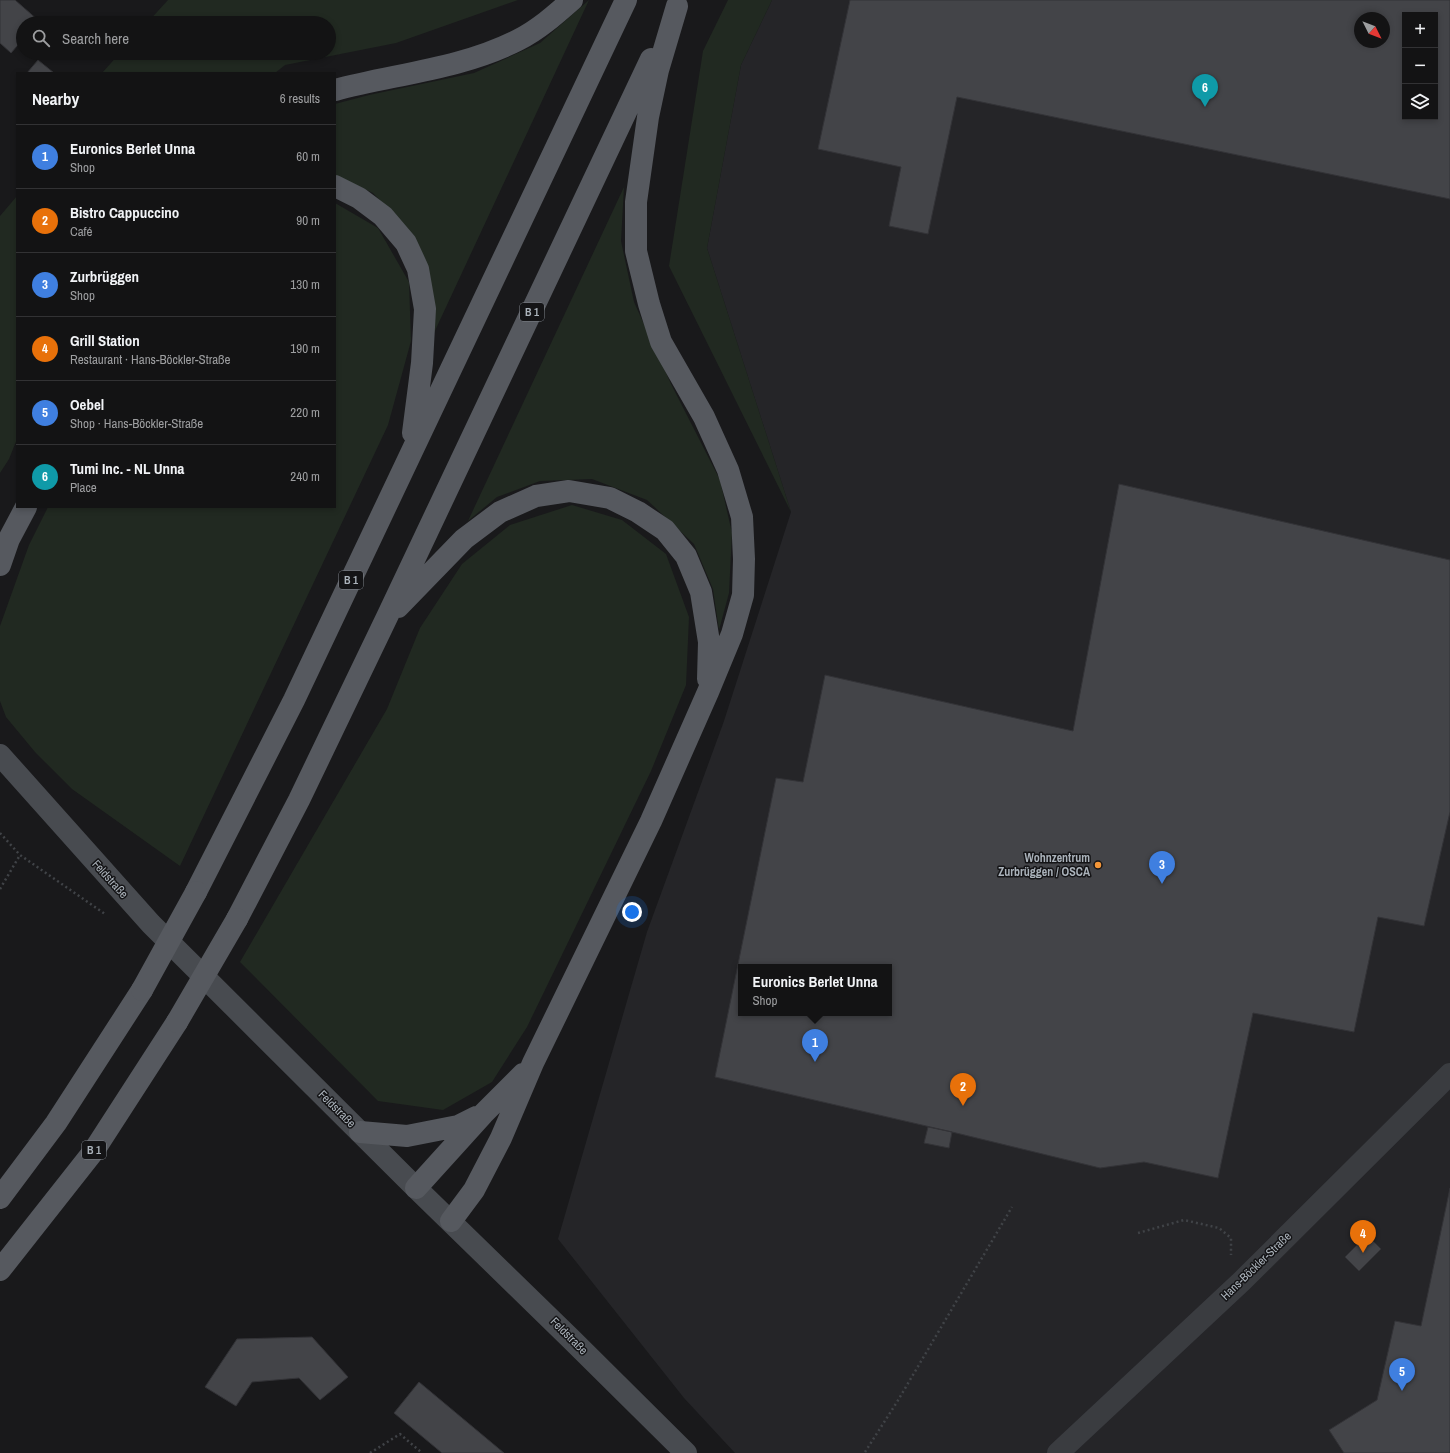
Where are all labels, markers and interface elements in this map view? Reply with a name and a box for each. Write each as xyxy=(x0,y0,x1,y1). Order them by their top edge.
north arrow xyxy=(1354,12,1390,48)
map controls xyxy=(1402,12,1438,120)
button: + xyxy=(1402,12,1438,48)
search box xyxy=(16,16,336,60)
icon: search xyxy=(30,27,52,49)
text: Search here xyxy=(62,28,129,49)
button: − xyxy=(1402,48,1438,84)
pin: 6 xyxy=(1192,74,1218,107)
button: layers xyxy=(1402,84,1438,120)
text: Nearby xyxy=(32,87,79,110)
text: 6 results xyxy=(280,90,320,107)
text: Euronics Berlet Unna xyxy=(70,138,195,159)
text: 1 xyxy=(42,148,48,165)
text: 60 m xyxy=(296,148,320,165)
text: Shop xyxy=(70,159,95,176)
text: Bistro Cappuccino xyxy=(70,202,179,223)
text: 2 xyxy=(42,212,48,229)
text: 90 m xyxy=(296,212,320,229)
text: Café xyxy=(70,223,93,240)
text: Zurbrüggen xyxy=(70,266,139,287)
text: 3 xyxy=(42,276,48,293)
text: 130 m xyxy=(290,276,320,293)
text: Shop xyxy=(70,287,95,304)
road number: B 1 xyxy=(520,303,544,321)
text: Grill Station xyxy=(70,330,140,351)
text: 4 xyxy=(42,340,48,357)
text: 190 m xyxy=(290,340,320,357)
text: Restaurant · Hans-Böckler-Straße xyxy=(70,351,231,368)
text: Oebel xyxy=(70,394,104,415)
text: 5 xyxy=(42,404,48,421)
text: 220 m xyxy=(290,404,320,421)
text: Shop · Hans-Böckler-Straße xyxy=(70,415,203,432)
text: Tumi Inc. - NL Unna xyxy=(70,458,184,479)
text: 6 xyxy=(42,468,48,485)
text: 240 m xyxy=(290,468,320,485)
text: Place xyxy=(70,479,97,496)
road number: B 1 xyxy=(339,571,363,589)
place label: Wohnzentrum Zurbrüggen / OSCA xyxy=(998,850,1091,880)
pin: 3 xyxy=(1149,851,1175,884)
street label: Feldstraße xyxy=(88,856,132,902)
marker: Wohnzentrum Zurbrüggen / OSCA xyxy=(1093,860,1103,870)
your location xyxy=(622,902,642,922)
popup xyxy=(738,964,892,1016)
text: Euronics Berlet Unna xyxy=(752,971,878,992)
text: Shop xyxy=(752,992,777,1009)
pin: 1 xyxy=(802,1029,828,1062)
pin: 2 xyxy=(950,1073,976,1106)
street label: Feldstraße xyxy=(315,1087,359,1131)
road number: B 1 xyxy=(82,1141,106,1159)
pin: 4 xyxy=(1350,1220,1376,1253)
street label: Hans-Böckler-Straße xyxy=(1217,1228,1295,1304)
street label: Feldstraße xyxy=(547,1314,591,1358)
pin: 5 xyxy=(1389,1358,1415,1391)

